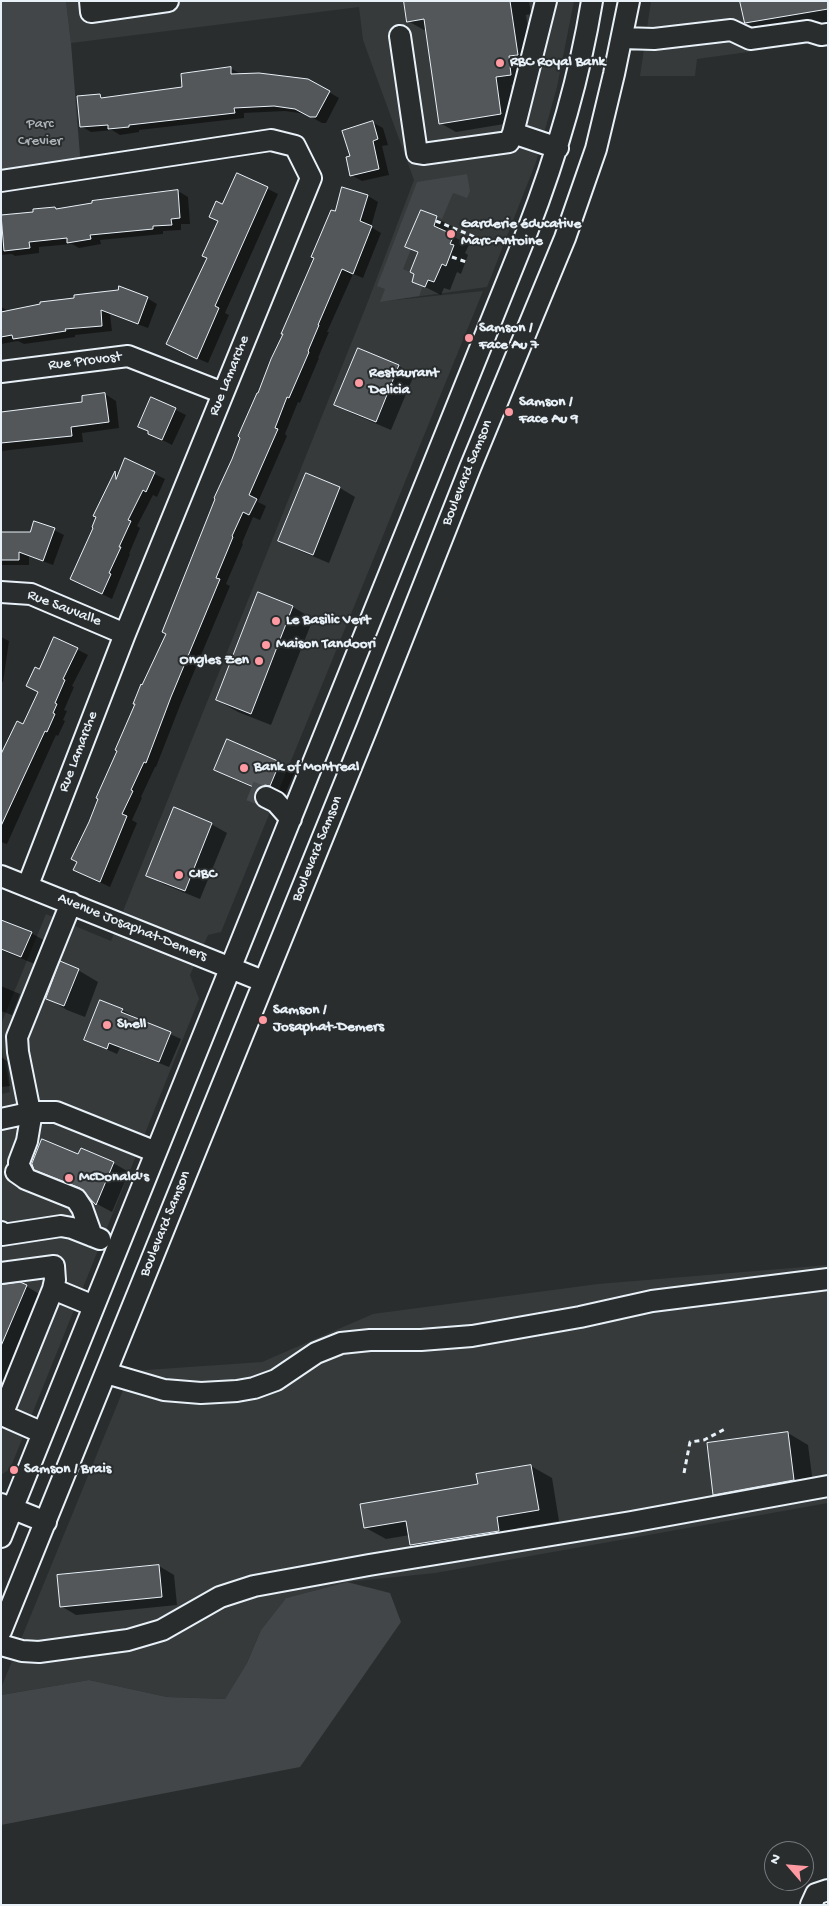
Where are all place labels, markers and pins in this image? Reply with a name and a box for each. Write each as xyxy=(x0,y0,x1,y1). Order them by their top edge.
place label: RBC Royal Bank xyxy=(510,54,605,72)
marker: RBC Royal Bank xyxy=(494,57,506,69)
place label: Garderie éducative Marc-Antoine xyxy=(461,216,581,251)
marker: Garderie éducative Marc-Antoine xyxy=(445,228,457,240)
place label: Samson / Face Au 7 xyxy=(479,320,539,355)
marker: Samson / Face Au 7 xyxy=(463,332,475,344)
place label: Restaurant Delicia xyxy=(369,365,438,400)
marker: Restaurant Delicia xyxy=(353,377,365,389)
place label: Samson / Face Au 9 xyxy=(519,394,578,429)
marker: Samson / Face Au 9 xyxy=(503,406,515,418)
place label: Le Basilic Vert xyxy=(286,612,370,630)
marker: Le Basilic Vert xyxy=(270,615,282,627)
place label: Maison Tandoori xyxy=(276,636,376,654)
marker: Maison Tandoori xyxy=(260,639,272,651)
place label: Ongles Zen xyxy=(180,652,249,670)
marker: Ongles Zen xyxy=(253,655,265,667)
place label: Bank of Montreal xyxy=(254,759,359,777)
marker: Bank of Montreal xyxy=(238,762,250,774)
place label: CIBC xyxy=(189,866,217,884)
marker: CIBC xyxy=(173,869,185,881)
place label: Samson / Josaphat-Demers xyxy=(273,1002,384,1037)
marker: Samson / Josaphat-Demers xyxy=(257,1014,269,1026)
place label: Shell xyxy=(117,1016,146,1034)
marker: Shell xyxy=(101,1019,113,1031)
place label: McDonald's xyxy=(79,1169,149,1187)
marker: McDonald's xyxy=(63,1172,75,1184)
place label: Samson / Brais xyxy=(24,1461,111,1479)
marker: Samson / Brais xyxy=(8,1464,20,1476)

